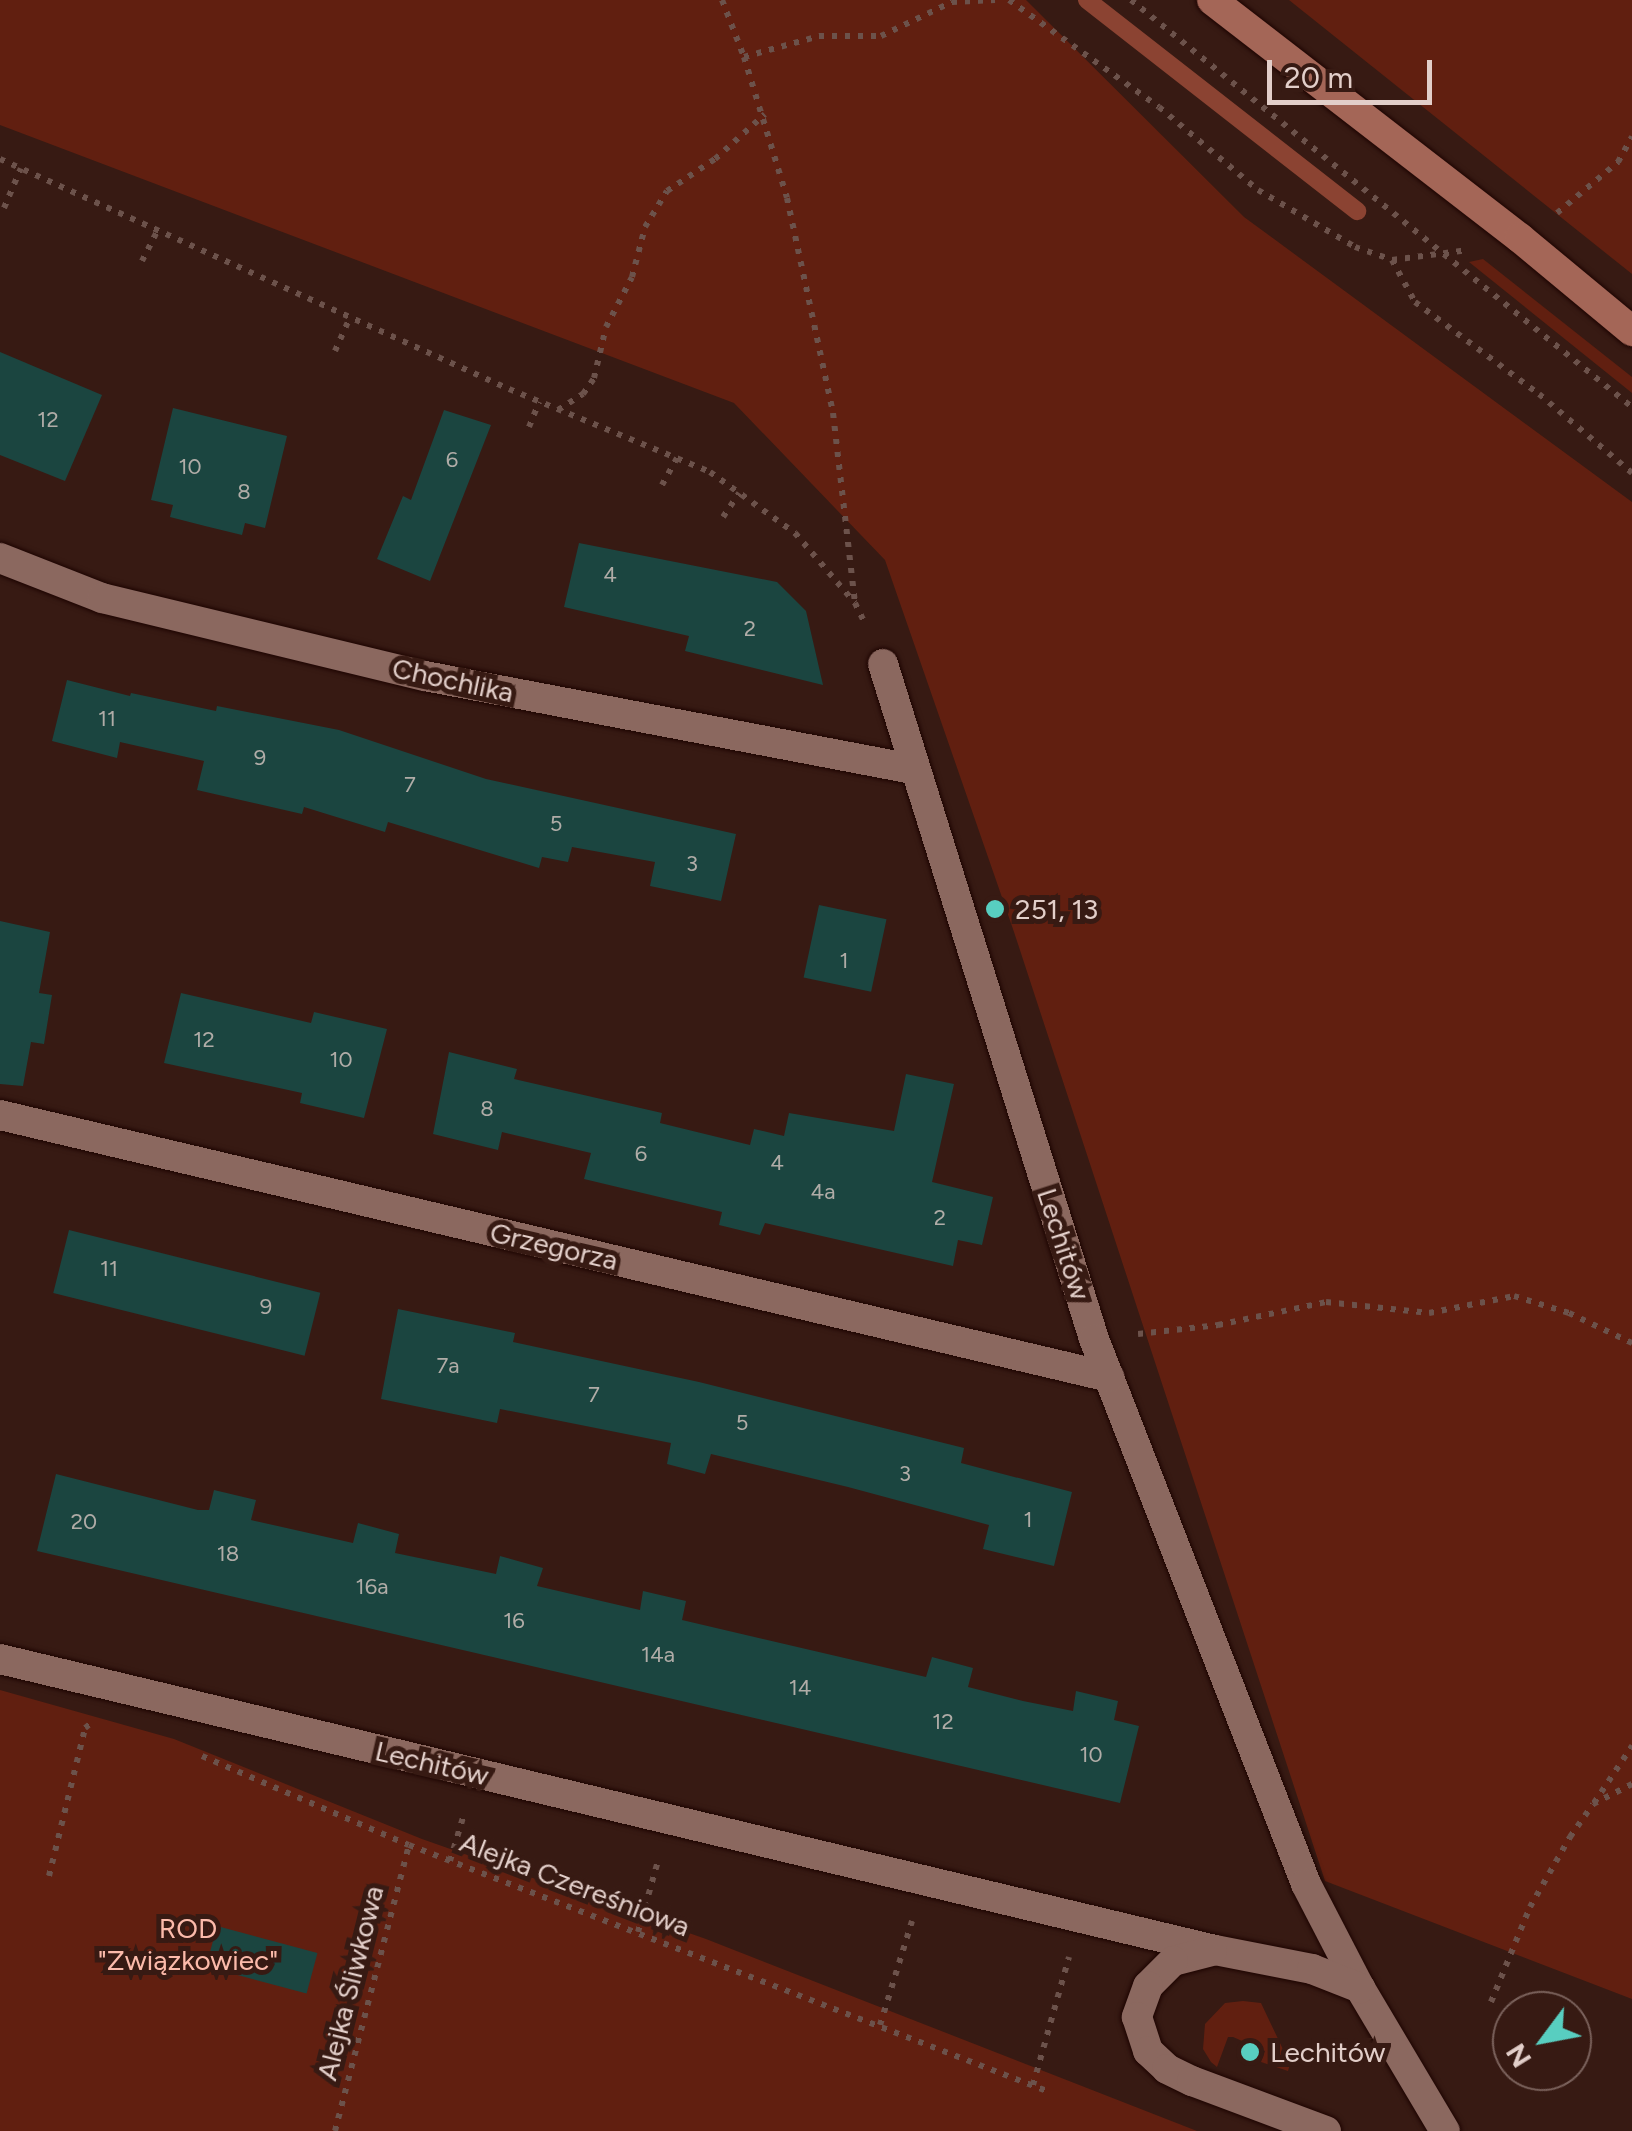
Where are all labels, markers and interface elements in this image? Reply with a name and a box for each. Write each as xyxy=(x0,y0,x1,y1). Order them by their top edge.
scale bar xyxy=(1272,40,1437,102)
text: 20 m xyxy=(1284,59,1353,96)
house number: 12 xyxy=(37,407,59,433)
house number: 6 xyxy=(446,447,458,473)
house number: 10 xyxy=(178,454,202,480)
house number: 8 xyxy=(237,479,251,505)
house number: 4 xyxy=(603,562,617,588)
house number: 2 xyxy=(744,616,756,642)
street label: Chochlika xyxy=(389,651,517,709)
house number: 11 xyxy=(98,706,116,732)
house number: 9 xyxy=(254,745,266,771)
house number: 7 xyxy=(404,772,416,798)
house number: 5 xyxy=(550,811,562,837)
house number: 3 xyxy=(686,851,698,877)
place label: 251, 13 xyxy=(1015,892,1098,926)
marker: 251, 13 xyxy=(984,898,1006,920)
house number: 1 xyxy=(839,948,849,974)
house number: 12 xyxy=(193,1027,215,1053)
house number: 10 xyxy=(329,1047,353,1073)
house number: 8 xyxy=(480,1096,494,1122)
house number: 6 xyxy=(635,1141,647,1167)
house number: 4 xyxy=(770,1150,784,1176)
house number: 4a xyxy=(811,1179,835,1205)
street label: Lechitów xyxy=(1030,1184,1098,1304)
house number: 2 xyxy=(934,1205,946,1231)
street label: Grzegorza xyxy=(487,1215,621,1277)
house number: 11 xyxy=(100,1256,118,1282)
house number: 9 xyxy=(260,1294,272,1320)
house number: 7a xyxy=(436,1353,460,1379)
house number: 7 xyxy=(588,1382,600,1408)
house number: 5 xyxy=(736,1410,748,1436)
house number: 3 xyxy=(899,1461,911,1487)
house number: 1 xyxy=(1023,1507,1033,1533)
house number: 20 xyxy=(71,1509,97,1535)
house number: 18 xyxy=(217,1541,239,1567)
house number: 16a xyxy=(356,1574,388,1600)
house number: 16 xyxy=(503,1608,525,1634)
house number: 14a xyxy=(641,1642,675,1668)
house number: 14 xyxy=(789,1675,811,1701)
house number: 12 xyxy=(932,1709,954,1735)
street label: Lechitów xyxy=(372,1734,492,1792)
house number: 10 xyxy=(1079,1742,1103,1768)
street label: Alejka Czereśniowa xyxy=(455,1825,695,1943)
street label: Alejka Śliwkowa xyxy=(310,1882,390,2084)
park label: ROD "Związkowiec" xyxy=(98,1911,278,1977)
north arrow xyxy=(1492,1991,1592,2091)
place label: Lechitów xyxy=(1270,2035,1385,2069)
text: N xyxy=(1498,2038,1538,2074)
marker: Lechitów xyxy=(1239,2041,1261,2063)

